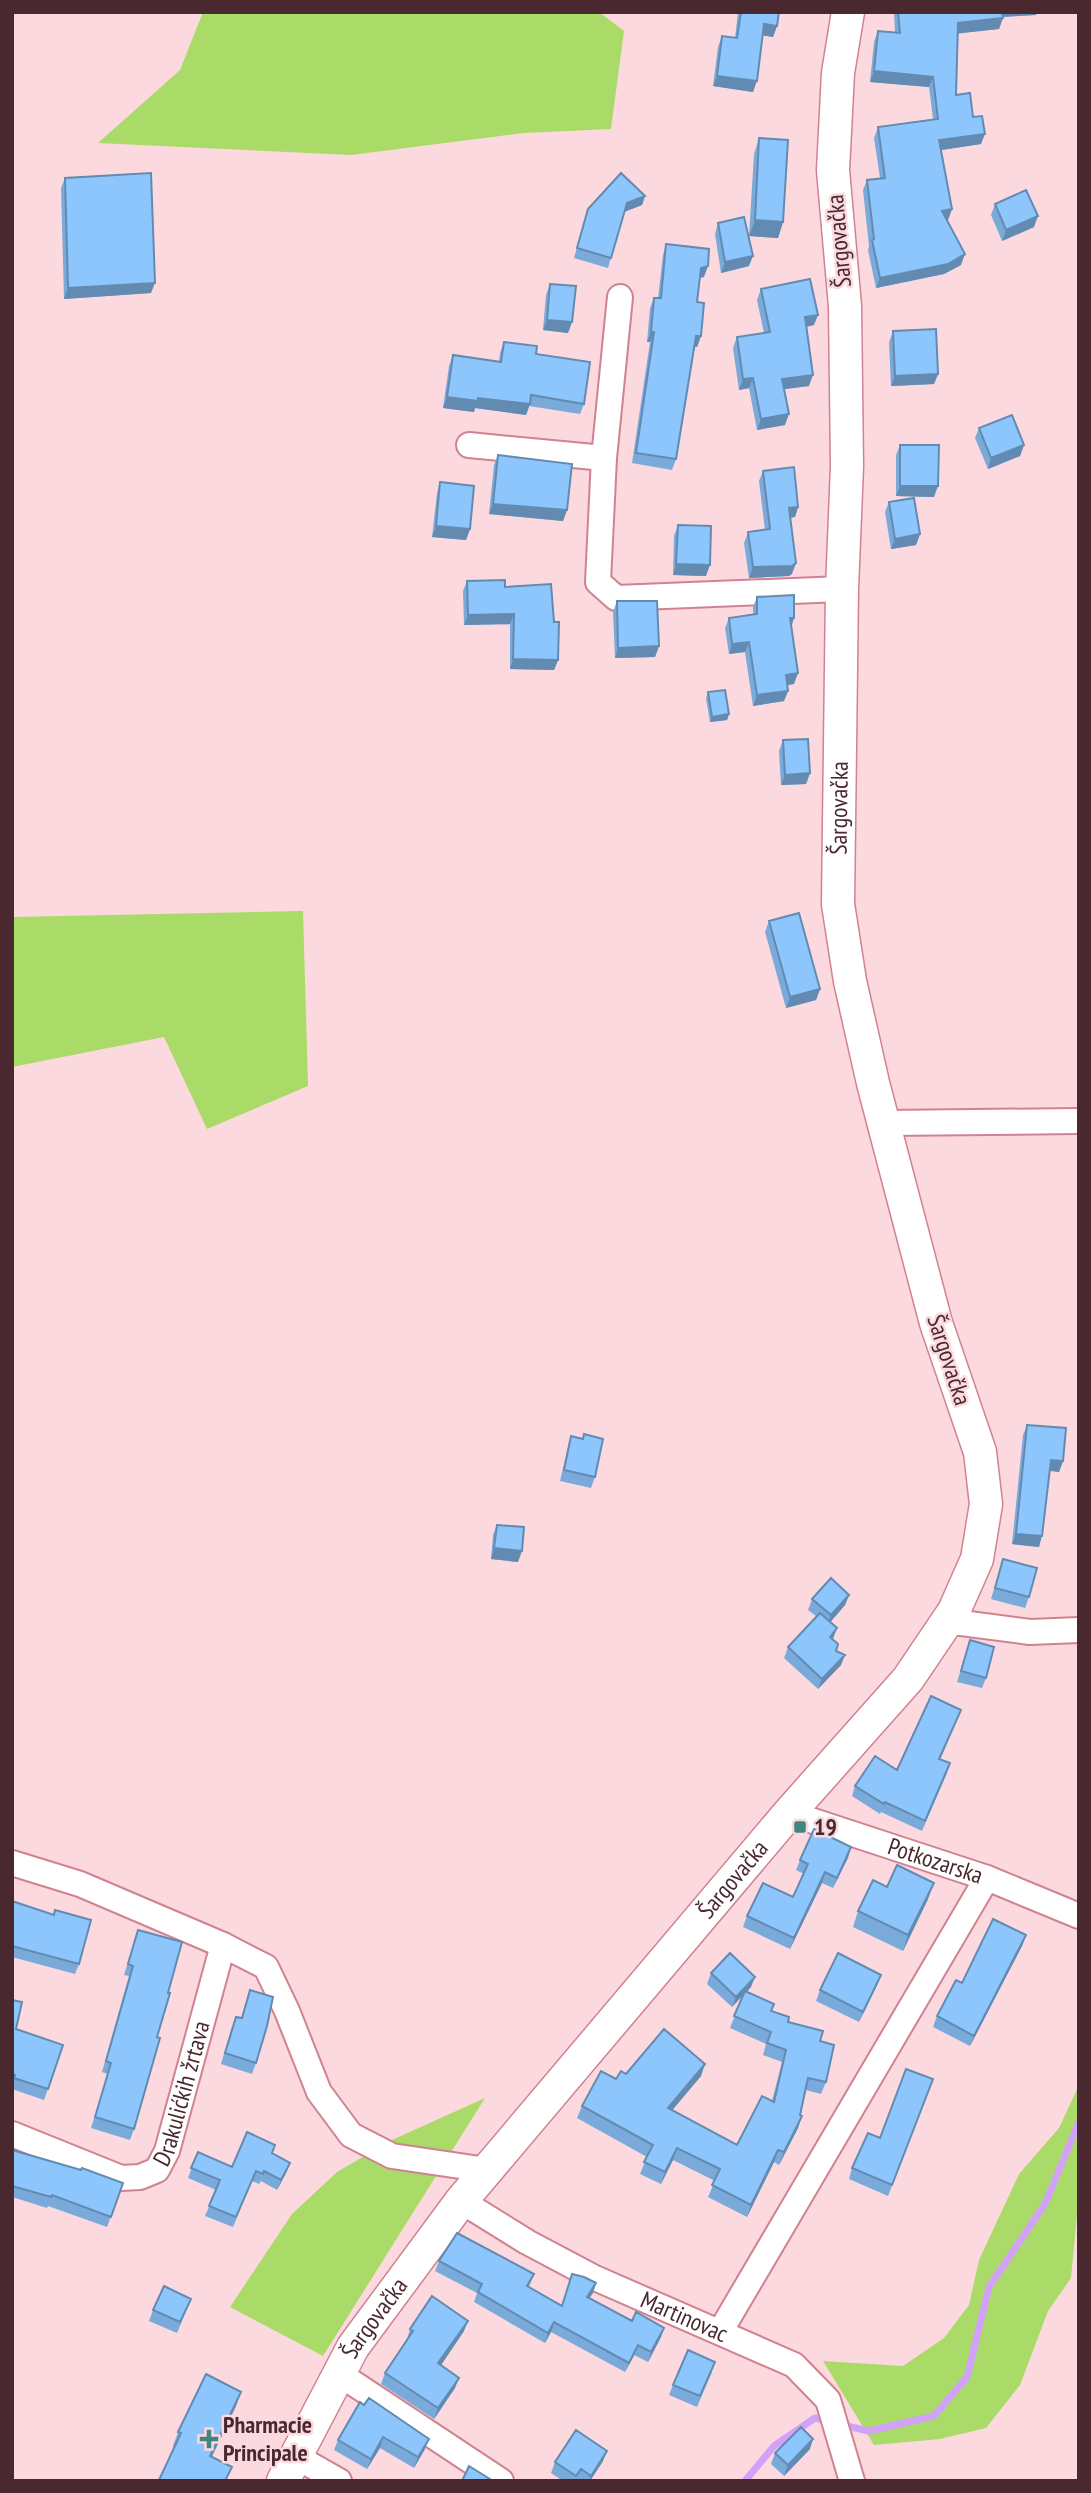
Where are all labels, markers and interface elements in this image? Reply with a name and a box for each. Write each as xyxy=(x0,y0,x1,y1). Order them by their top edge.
street label: Šargovačka xyxy=(819,193,858,289)
street label: Šargovačka xyxy=(823,761,855,855)
street label: Šargovačka xyxy=(920,1311,979,1409)
place label: 19 xyxy=(814,1811,837,1842)
marker: 19 xyxy=(792,1819,808,1835)
street label: Potkozarska xyxy=(884,1831,987,1891)
street label: Šargovačka xyxy=(691,1833,775,1925)
street label: Drakulićkih žrtava xyxy=(146,2017,217,2171)
street label: Šargovačka xyxy=(334,2271,414,2364)
street label: Martinovac xyxy=(636,2284,733,2349)
place label: Pharmacie Principale xyxy=(223,2409,312,2468)
marker: Pharmacie Principale xyxy=(201,2431,217,2447)

